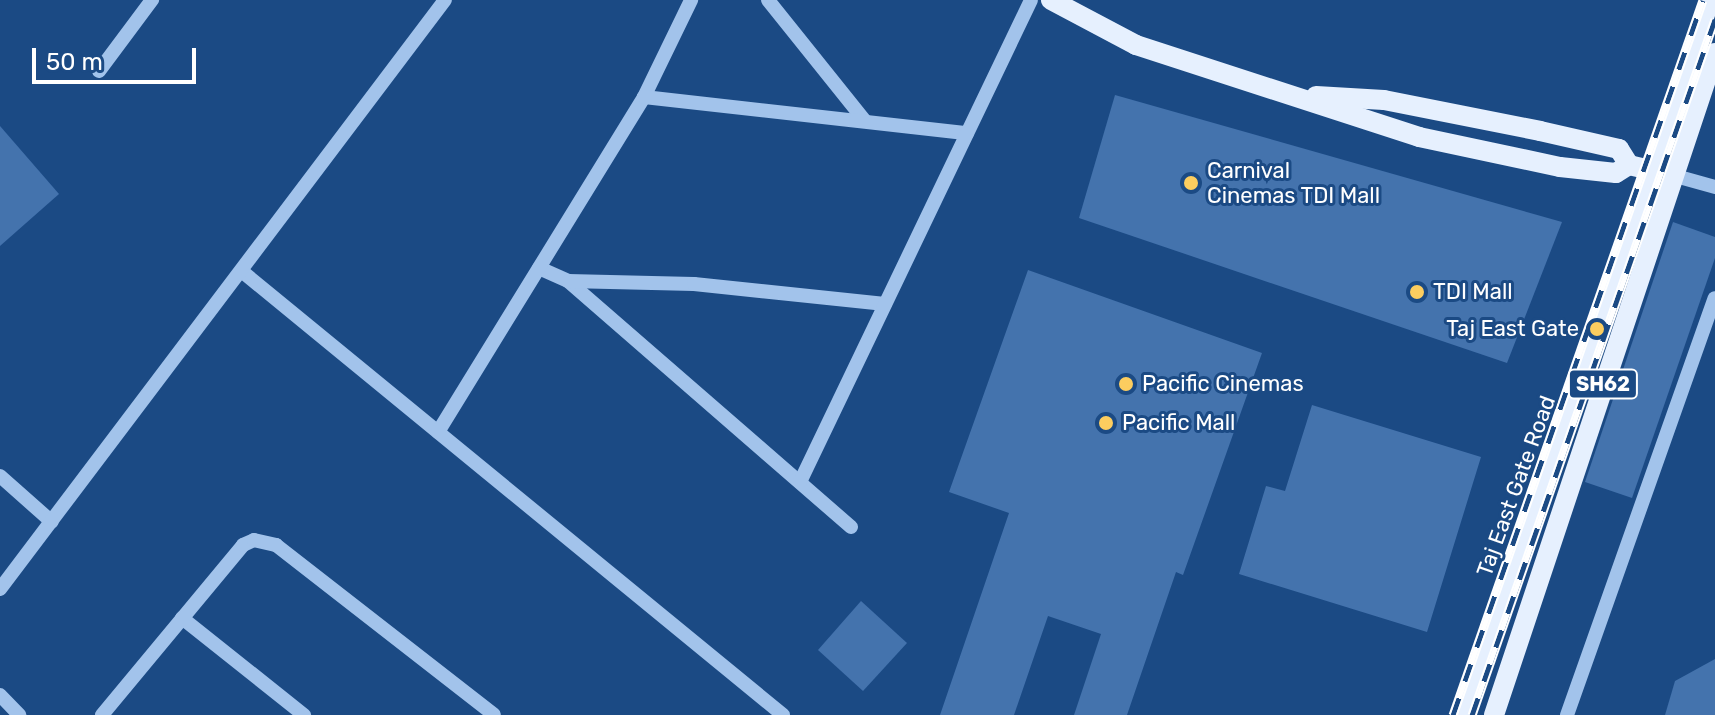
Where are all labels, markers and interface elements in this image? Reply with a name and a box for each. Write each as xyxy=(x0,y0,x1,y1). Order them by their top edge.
scale bar xyxy=(36,32,200,82)
text: 50 m xyxy=(46,48,103,76)
place label: Carnival Cinemas TDI Mall xyxy=(1207,157,1381,208)
marker: Carnival Cinemas TDI Mall xyxy=(1182,174,1200,192)
place label: TDI Mall xyxy=(1433,279,1513,305)
marker: TDI Mall xyxy=(1408,283,1426,301)
place label: Taj East Gate xyxy=(1446,316,1579,342)
marker: Taj East Gate xyxy=(1586,318,1608,340)
road number: SH62 xyxy=(1567,368,1639,400)
place label: Pacific Cinemas xyxy=(1142,371,1304,397)
marker: Pacific Cinemas xyxy=(1117,375,1135,393)
street label: Taj East Gate Road xyxy=(1471,392,1561,580)
place label: Pacific Mall xyxy=(1122,410,1235,436)
marker: Pacific Mall xyxy=(1097,414,1115,432)

